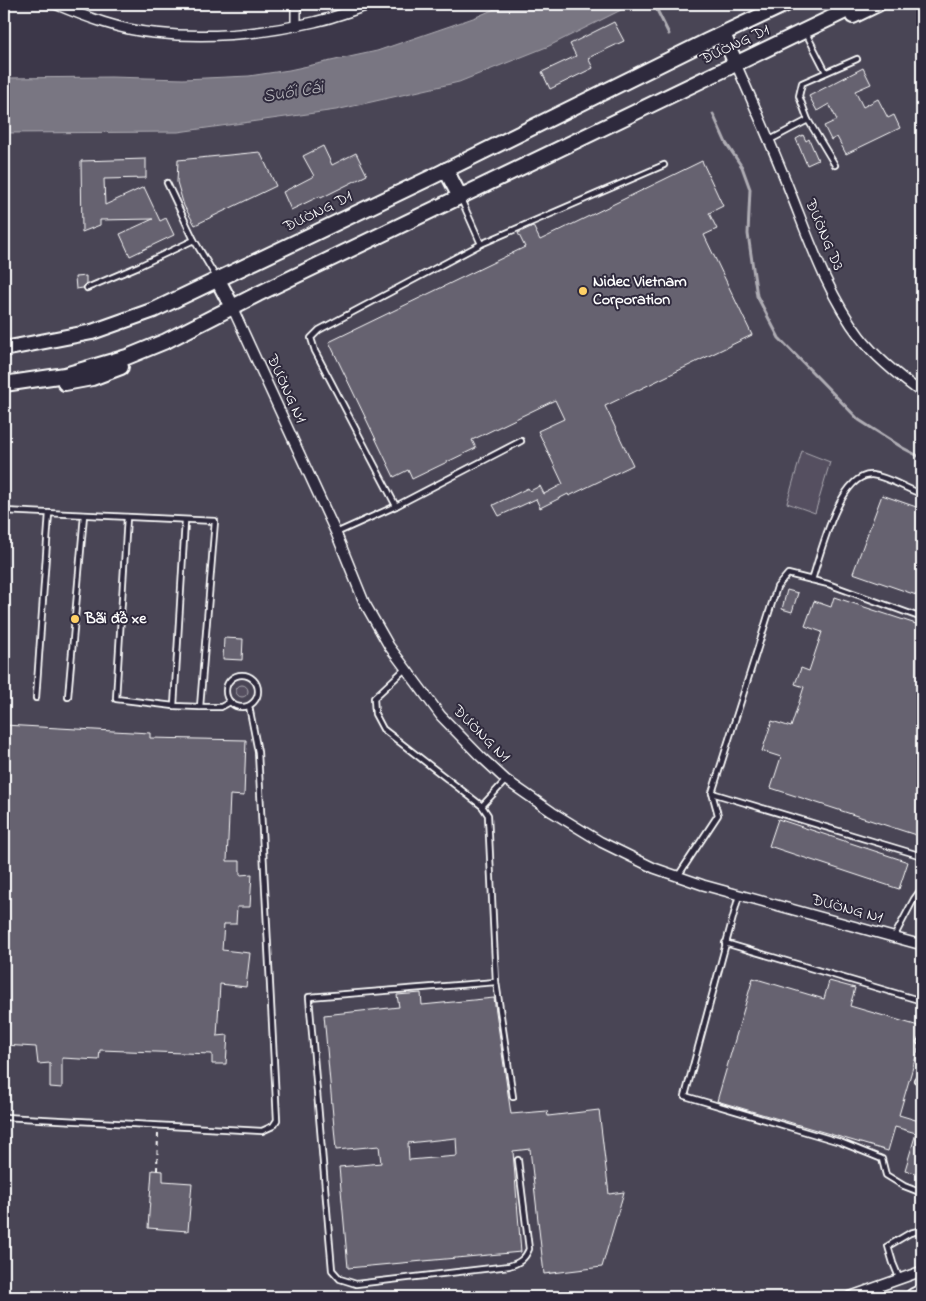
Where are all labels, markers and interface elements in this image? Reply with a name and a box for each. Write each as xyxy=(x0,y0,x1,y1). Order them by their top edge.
street label: ĐƯỜNG D1 xyxy=(695,18,774,72)
water label: Suối Cái xyxy=(261,75,327,111)
street label: ĐƯỜNG D1 xyxy=(279,185,357,239)
street label: ĐƯỜNG D3 xyxy=(798,195,850,274)
place label: Nidec Vietnam Corporation xyxy=(593,270,687,312)
marker: Nidec Vietnam Corporation xyxy=(577,285,589,297)
street label: ĐƯỜNG N1 xyxy=(259,350,312,427)
place label: Bãi đỗ xe xyxy=(84,607,147,631)
marker: Bãi đỗ xe xyxy=(69,613,81,625)
street label: ĐƯỜNG N1 xyxy=(446,699,515,768)
street label: ĐƯỜNG N1 xyxy=(808,888,885,930)

